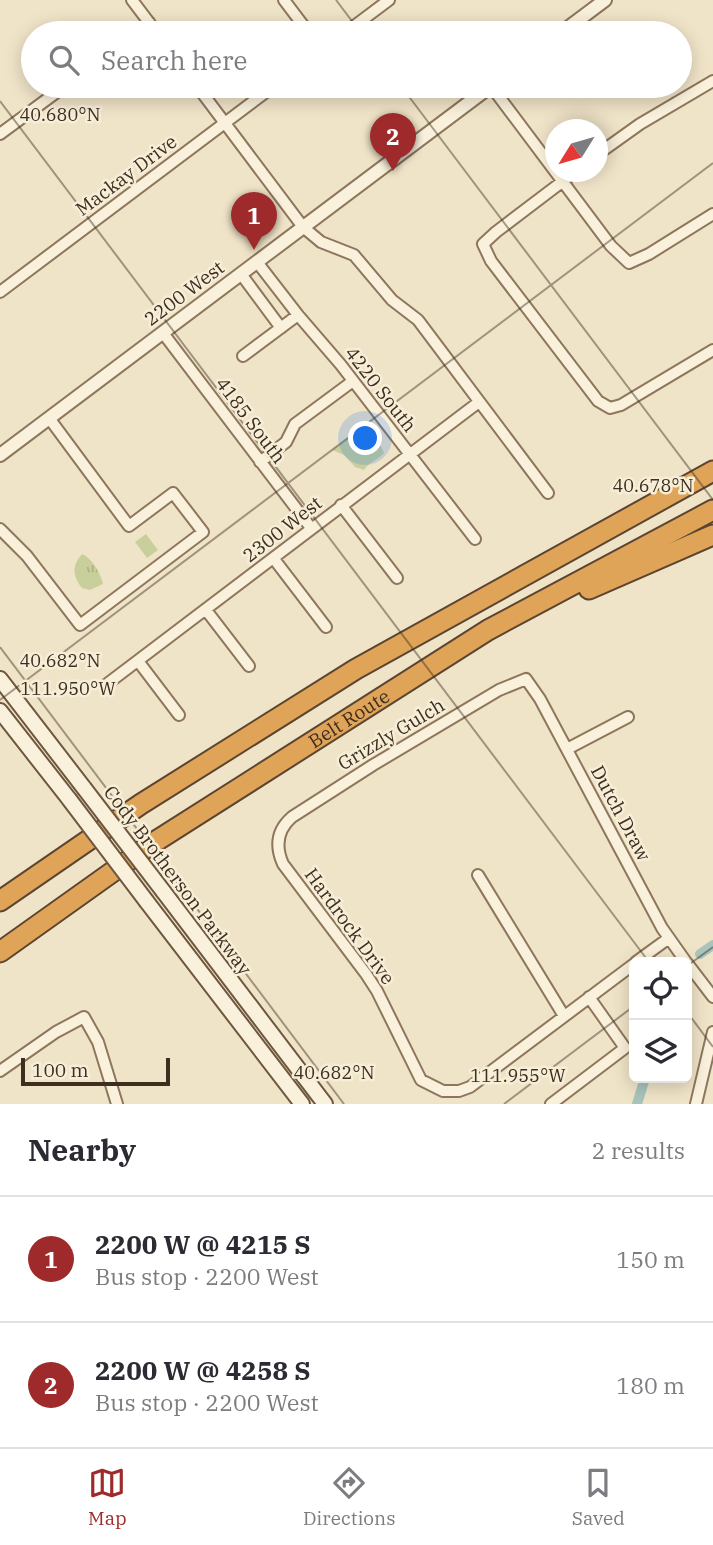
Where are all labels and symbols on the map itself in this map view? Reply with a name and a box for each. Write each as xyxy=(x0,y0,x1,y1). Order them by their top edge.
text: 40.680°N xyxy=(19,103,101,126)
pin: 2 xyxy=(370,113,416,171)
north arrow xyxy=(545,119,608,182)
street label: Mackay Drive xyxy=(71,129,181,221)
pin: 1 xyxy=(231,192,277,250)
street label: 2200 West xyxy=(139,255,229,331)
street label: 4220 South xyxy=(340,341,422,437)
street label: 4185 South xyxy=(211,372,291,468)
your location xyxy=(348,421,382,455)
text: 40.678°N xyxy=(612,474,694,497)
street label: 2300 West xyxy=(238,491,326,567)
text: 40.682°N xyxy=(19,649,101,672)
text: 111.950°W xyxy=(20,677,116,700)
street label: Belt Route xyxy=(304,684,394,753)
street label: Grizzly Gulch xyxy=(333,693,449,775)
street label: Dutch Draw xyxy=(586,761,656,865)
street label: Cody Brotherson Parkway xyxy=(99,780,258,980)
street label: Hardrock Drive xyxy=(300,863,400,989)
scale bar xyxy=(21,1055,170,1087)
text: 40.682°N xyxy=(293,1061,375,1084)
text: 111.955°W xyxy=(470,1064,566,1087)

